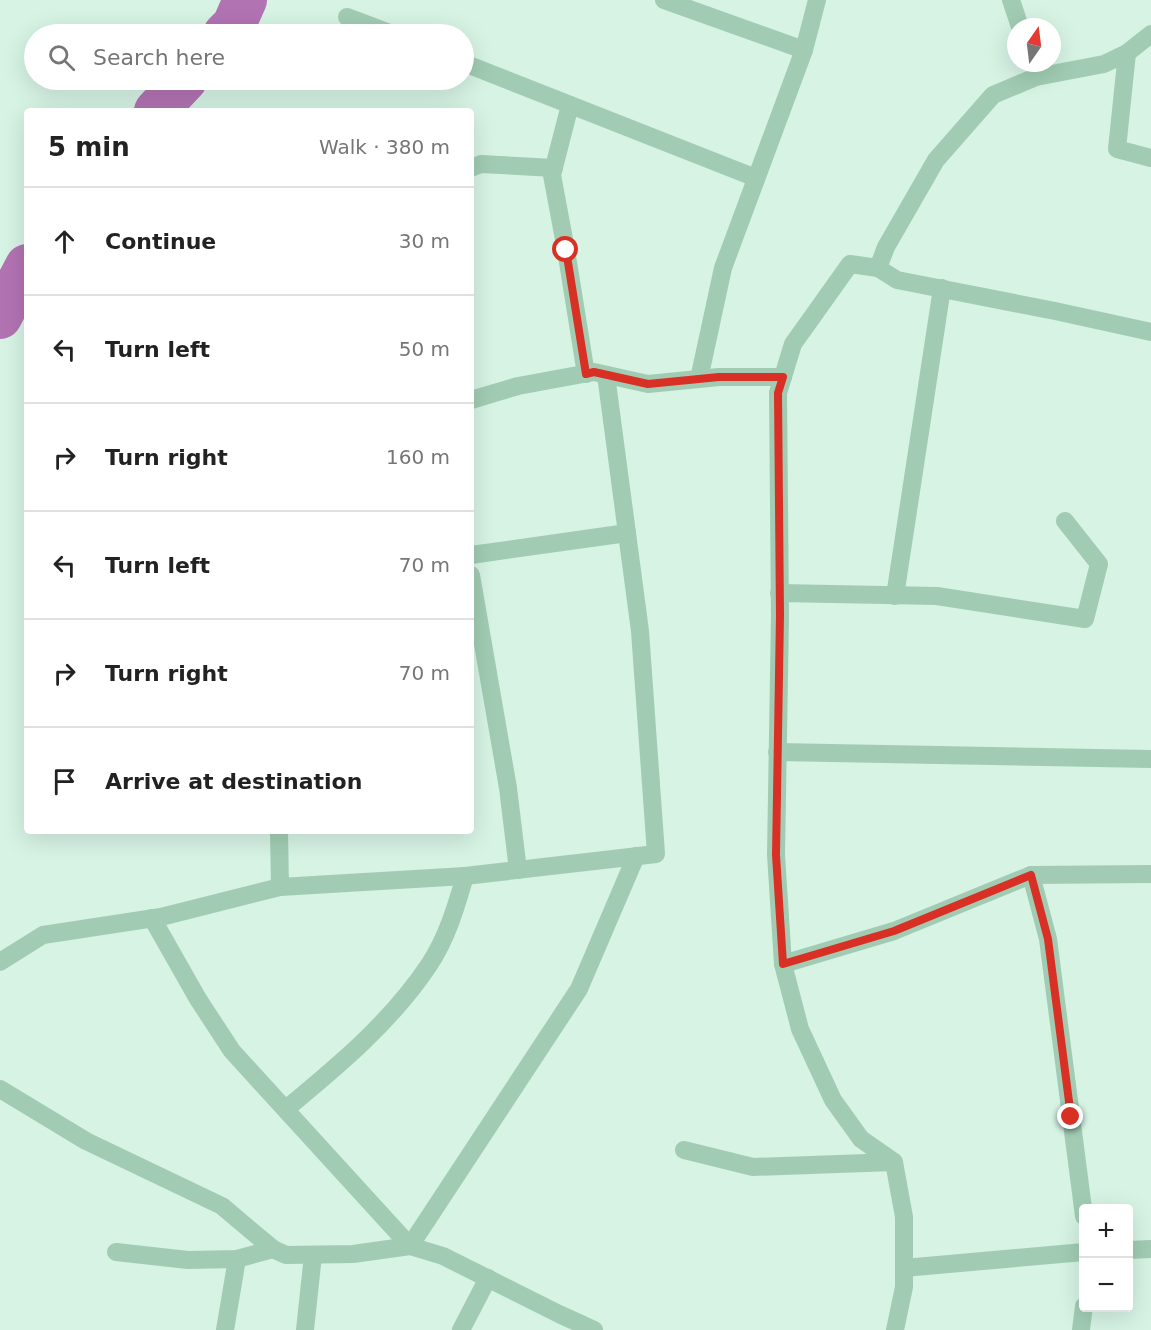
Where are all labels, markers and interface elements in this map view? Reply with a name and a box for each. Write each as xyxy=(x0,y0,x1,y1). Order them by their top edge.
north arrow xyxy=(1007,18,1061,72)
search box xyxy=(24,24,474,90)
icon: search xyxy=(45,41,78,74)
text: Search here xyxy=(93,45,225,70)
text: 5 min xyxy=(48,132,130,162)
text: Walk · 380 m xyxy=(319,135,450,159)
icon: ahead xyxy=(48,225,81,258)
text: Continue xyxy=(105,229,216,254)
text: 30 m xyxy=(399,229,450,253)
route start xyxy=(552,236,578,262)
icon: left xyxy=(48,333,81,366)
text: Turn left xyxy=(105,337,210,362)
text: 50 m xyxy=(399,337,450,361)
icon: right xyxy=(48,441,81,474)
text: Turn right xyxy=(105,445,228,470)
text: 160 m xyxy=(386,445,450,469)
icon: left xyxy=(48,549,81,582)
text: Turn left xyxy=(105,553,210,578)
text: 70 m xyxy=(399,553,450,577)
icon: right xyxy=(48,657,81,690)
text: Turn right xyxy=(105,661,228,686)
text: 70 m xyxy=(399,661,450,685)
icon: arrive xyxy=(48,765,81,798)
text: Arrive at destination xyxy=(105,769,362,794)
route end xyxy=(1057,1103,1083,1129)
map controls xyxy=(1079,1204,1133,1312)
button: + xyxy=(1079,1204,1133,1258)
button: − xyxy=(1079,1258,1133,1312)

